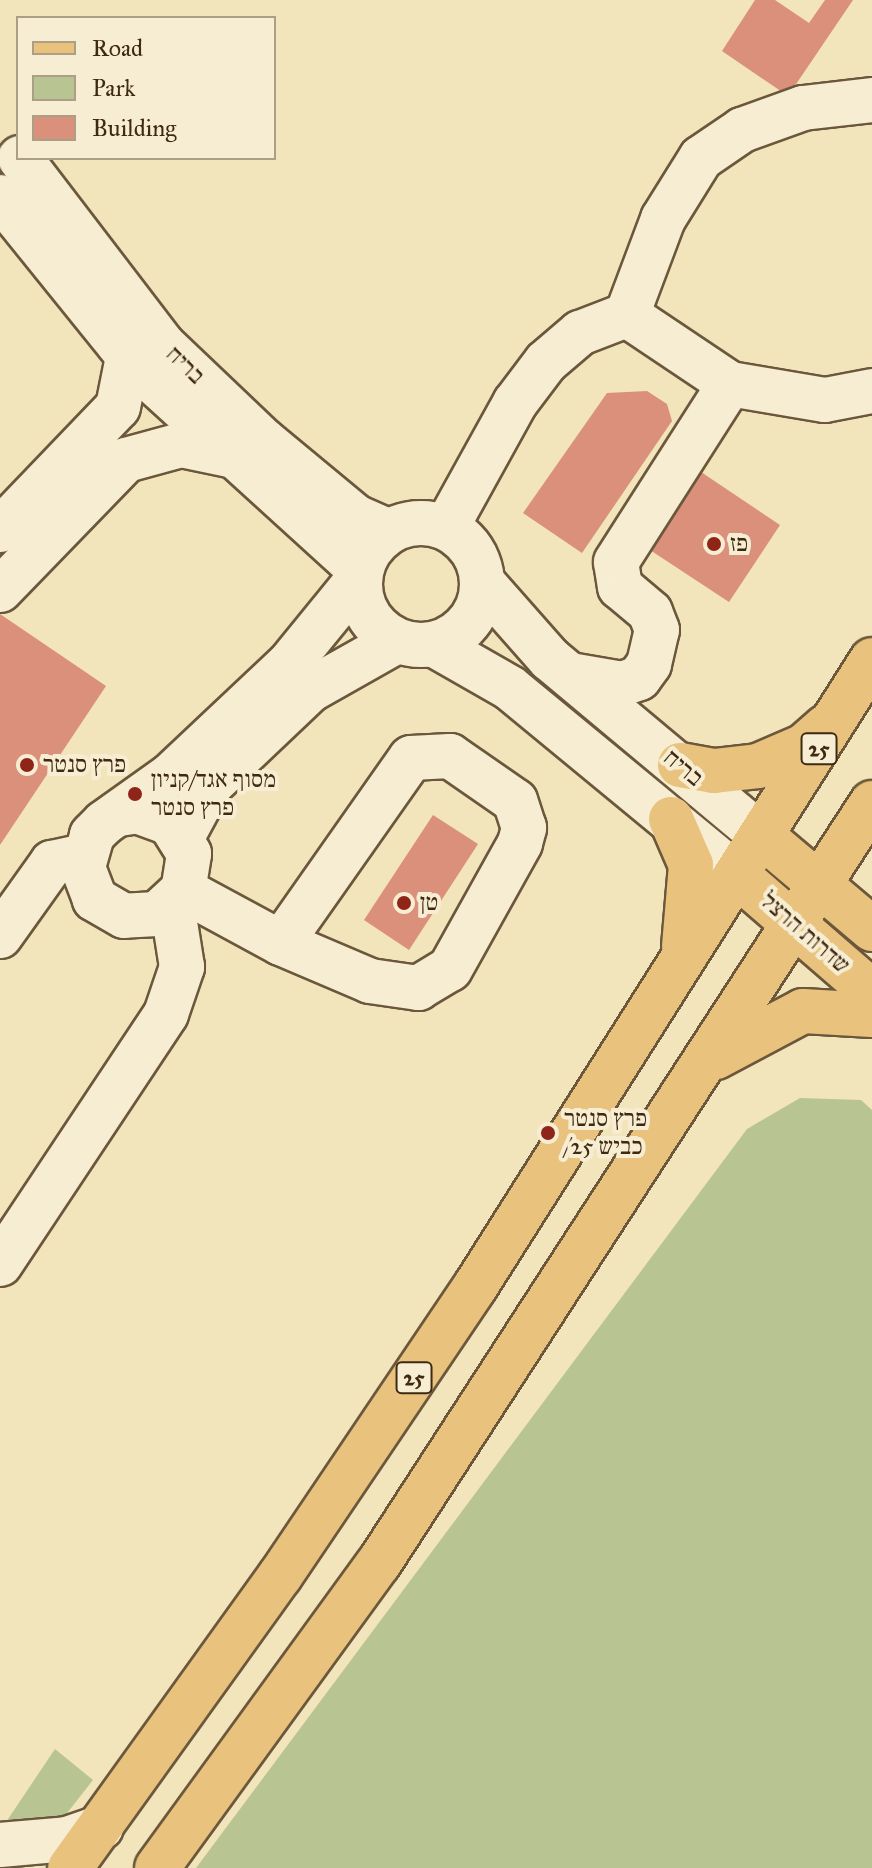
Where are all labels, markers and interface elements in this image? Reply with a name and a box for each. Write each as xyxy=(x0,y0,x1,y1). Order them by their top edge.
legend xyxy=(16,16,276,160)
text: Road xyxy=(92,33,143,63)
text: Park xyxy=(92,73,135,103)
text: Building xyxy=(92,113,177,143)
street label: בריח xyxy=(160,340,210,390)
place label: פז xyxy=(730,530,748,558)
marker: פז xyxy=(705,535,723,553)
road number: 25 xyxy=(799,731,839,767)
street label: בריח xyxy=(657,743,709,793)
place label: פרץ סנטר xyxy=(43,751,126,779)
marker: פרץ סנטר xyxy=(18,756,36,774)
place label: מסוף אגד/קניון פרץ סנטר xyxy=(151,766,276,822)
marker: מסוף אגד/קניון פרץ סנטר xyxy=(126,785,144,803)
street label: שדרות הרצל xyxy=(754,886,856,980)
place label: טן xyxy=(420,889,438,917)
marker: טן xyxy=(395,894,413,912)
place label: פרץ סנטר /כביש 25 xyxy=(564,1105,647,1161)
marker: פרץ סנטר /כביש 25 xyxy=(539,1124,557,1142)
road number: 25 xyxy=(394,1360,434,1396)

